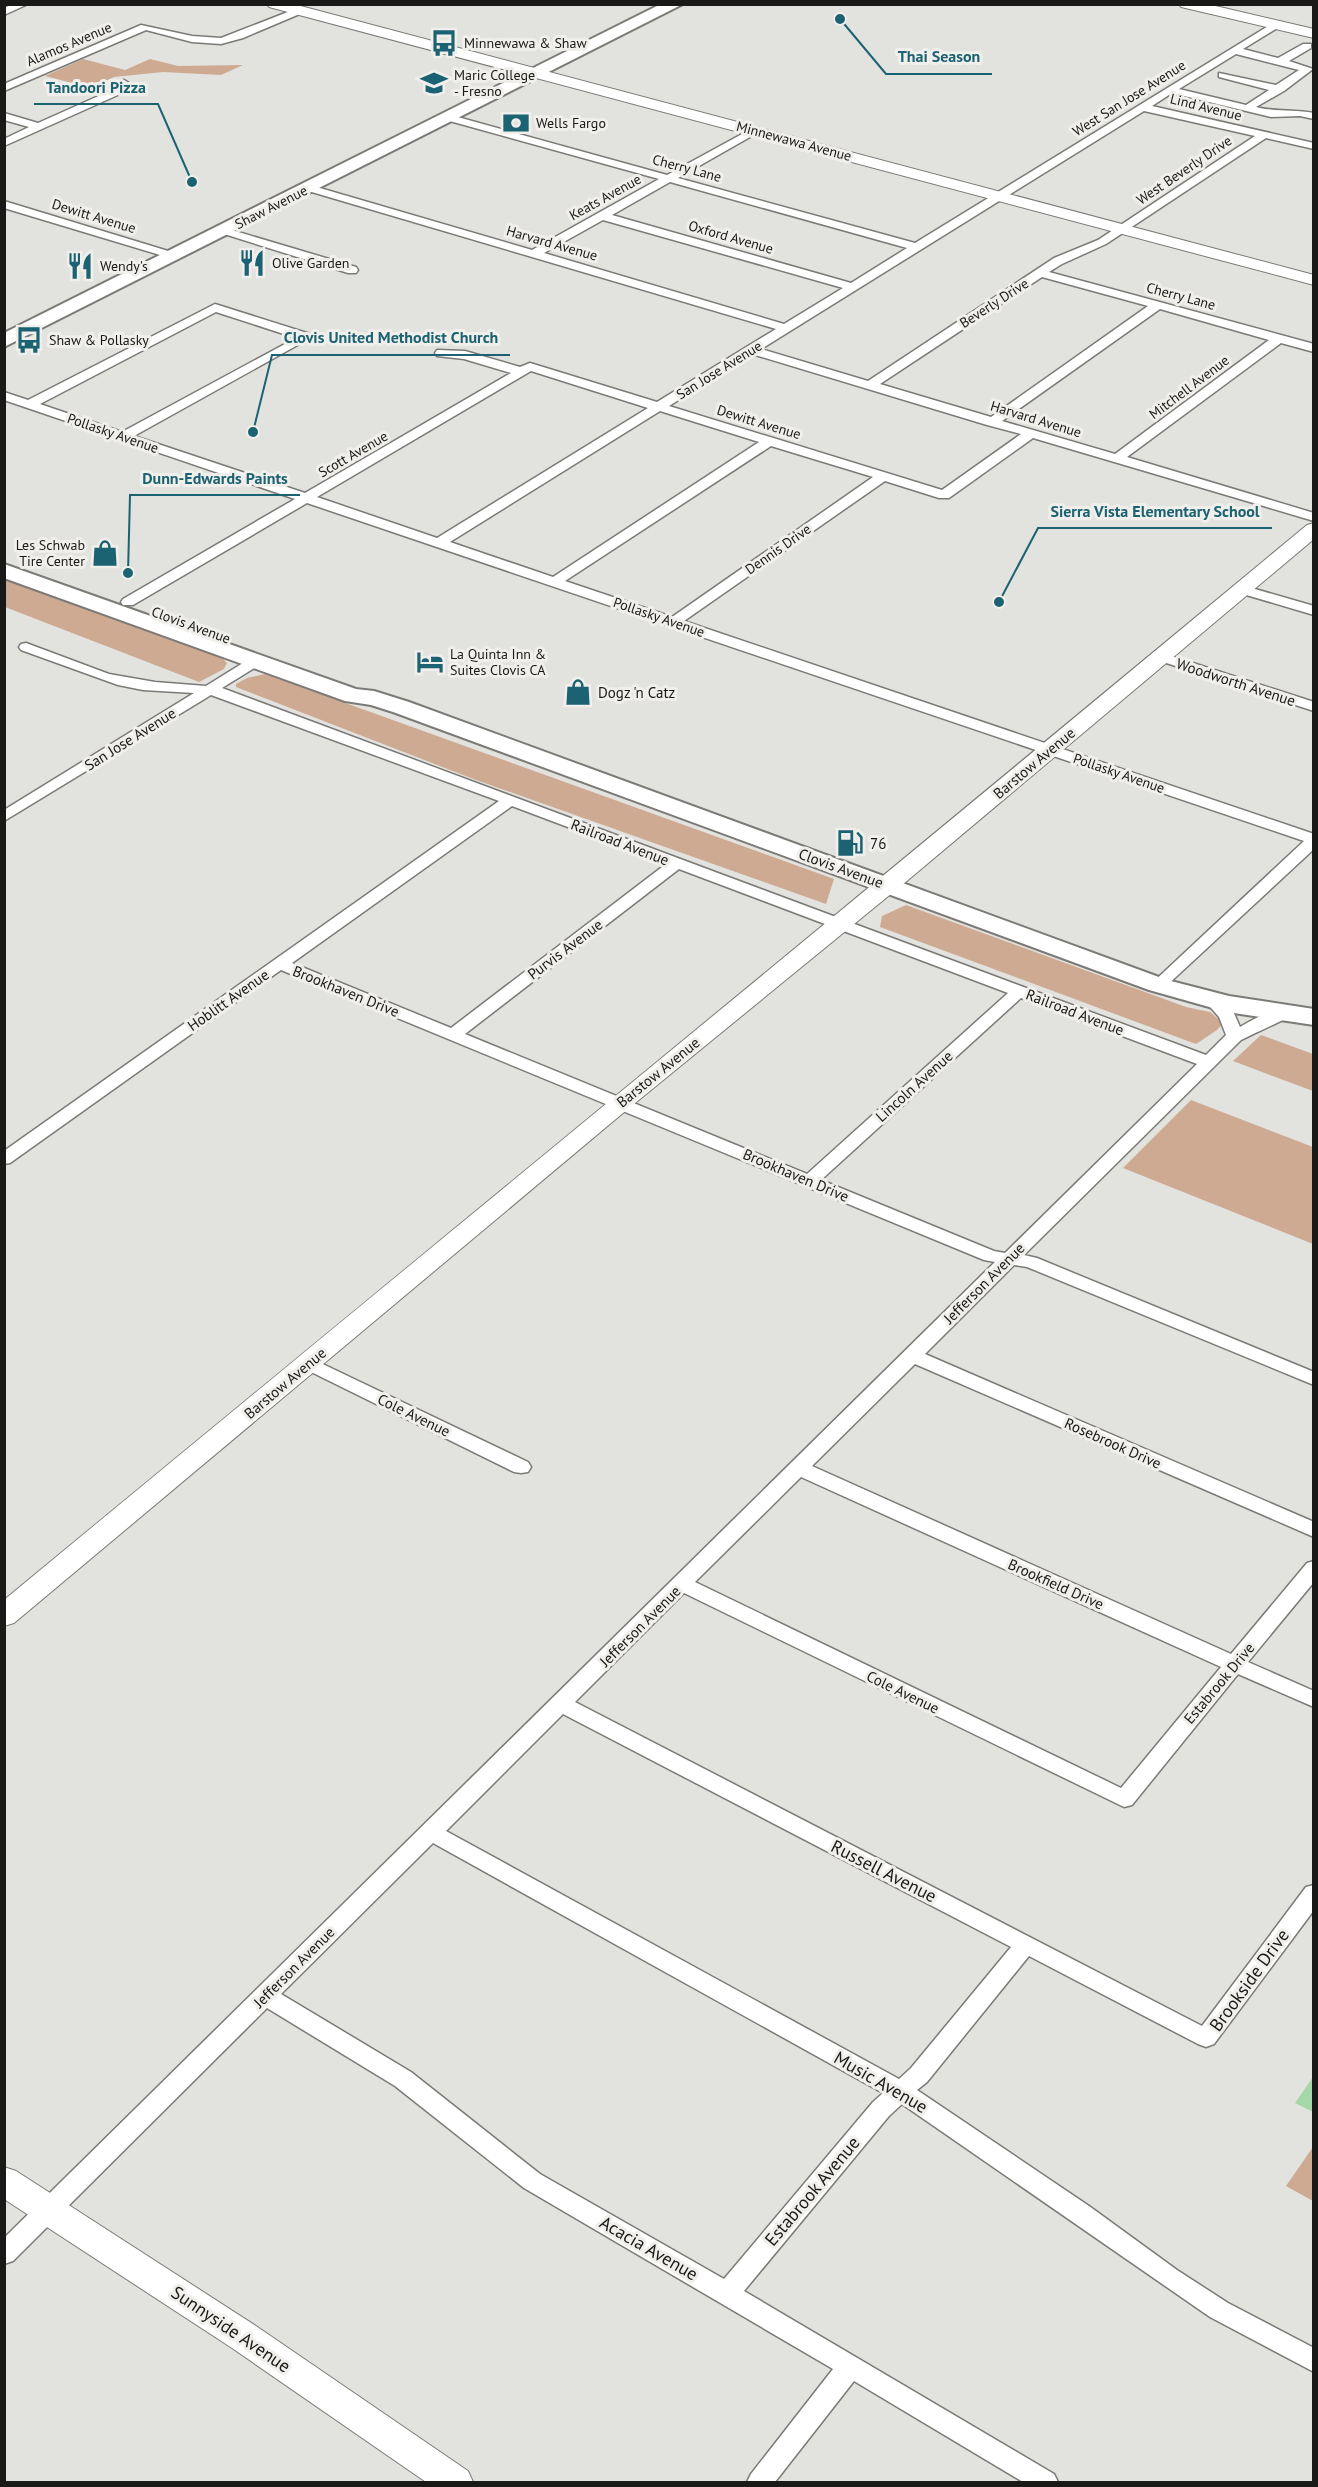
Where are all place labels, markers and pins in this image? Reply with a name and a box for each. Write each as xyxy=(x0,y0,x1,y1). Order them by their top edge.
bus stop icon: Minnewawa & Shaw xyxy=(429,28,459,58)
place label: Minnewawa & Shaw xyxy=(464,34,587,52)
callout: Thai Season xyxy=(886,40,992,74)
place label: Maric College - Fresno xyxy=(454,66,535,100)
school or university icon: Maric College - Fresno xyxy=(419,68,449,98)
callout: Tandoori Pizza xyxy=(34,70,158,104)
bank icon: Wells Fargo xyxy=(501,108,531,138)
place label: Wells Fargo xyxy=(536,114,606,132)
restaurant icon: Olive Garden xyxy=(237,248,267,278)
restaurant icon: Wendy's xyxy=(65,251,95,281)
place label: Olive Garden xyxy=(272,254,349,272)
place label: Wendy's xyxy=(100,257,148,275)
callout: Clovis United Methodist Church xyxy=(272,321,510,355)
bus stop icon: Shaw & Pollasky xyxy=(14,325,44,355)
place label: Shaw & Pollasky xyxy=(49,331,149,349)
callout: Dunn-Edwards Paints xyxy=(130,461,300,495)
callout: Sierra Vista Elementary School xyxy=(1038,494,1272,528)
place label: Les Schwab Tire Center xyxy=(16,536,85,570)
shop icon: Les Schwab Tire Center xyxy=(90,538,120,568)
place label: La Quinta Inn & Suites Clovis CA xyxy=(450,645,546,679)
hotel icon: La Quinta Inn & Suites Clovis CA xyxy=(415,647,445,677)
shop icon: Dogz 'n Catz xyxy=(563,677,593,707)
place label: Dogz 'n Catz xyxy=(598,683,675,702)
fuel station icon: 76 xyxy=(835,828,865,858)
place label: 76 xyxy=(870,834,886,853)

